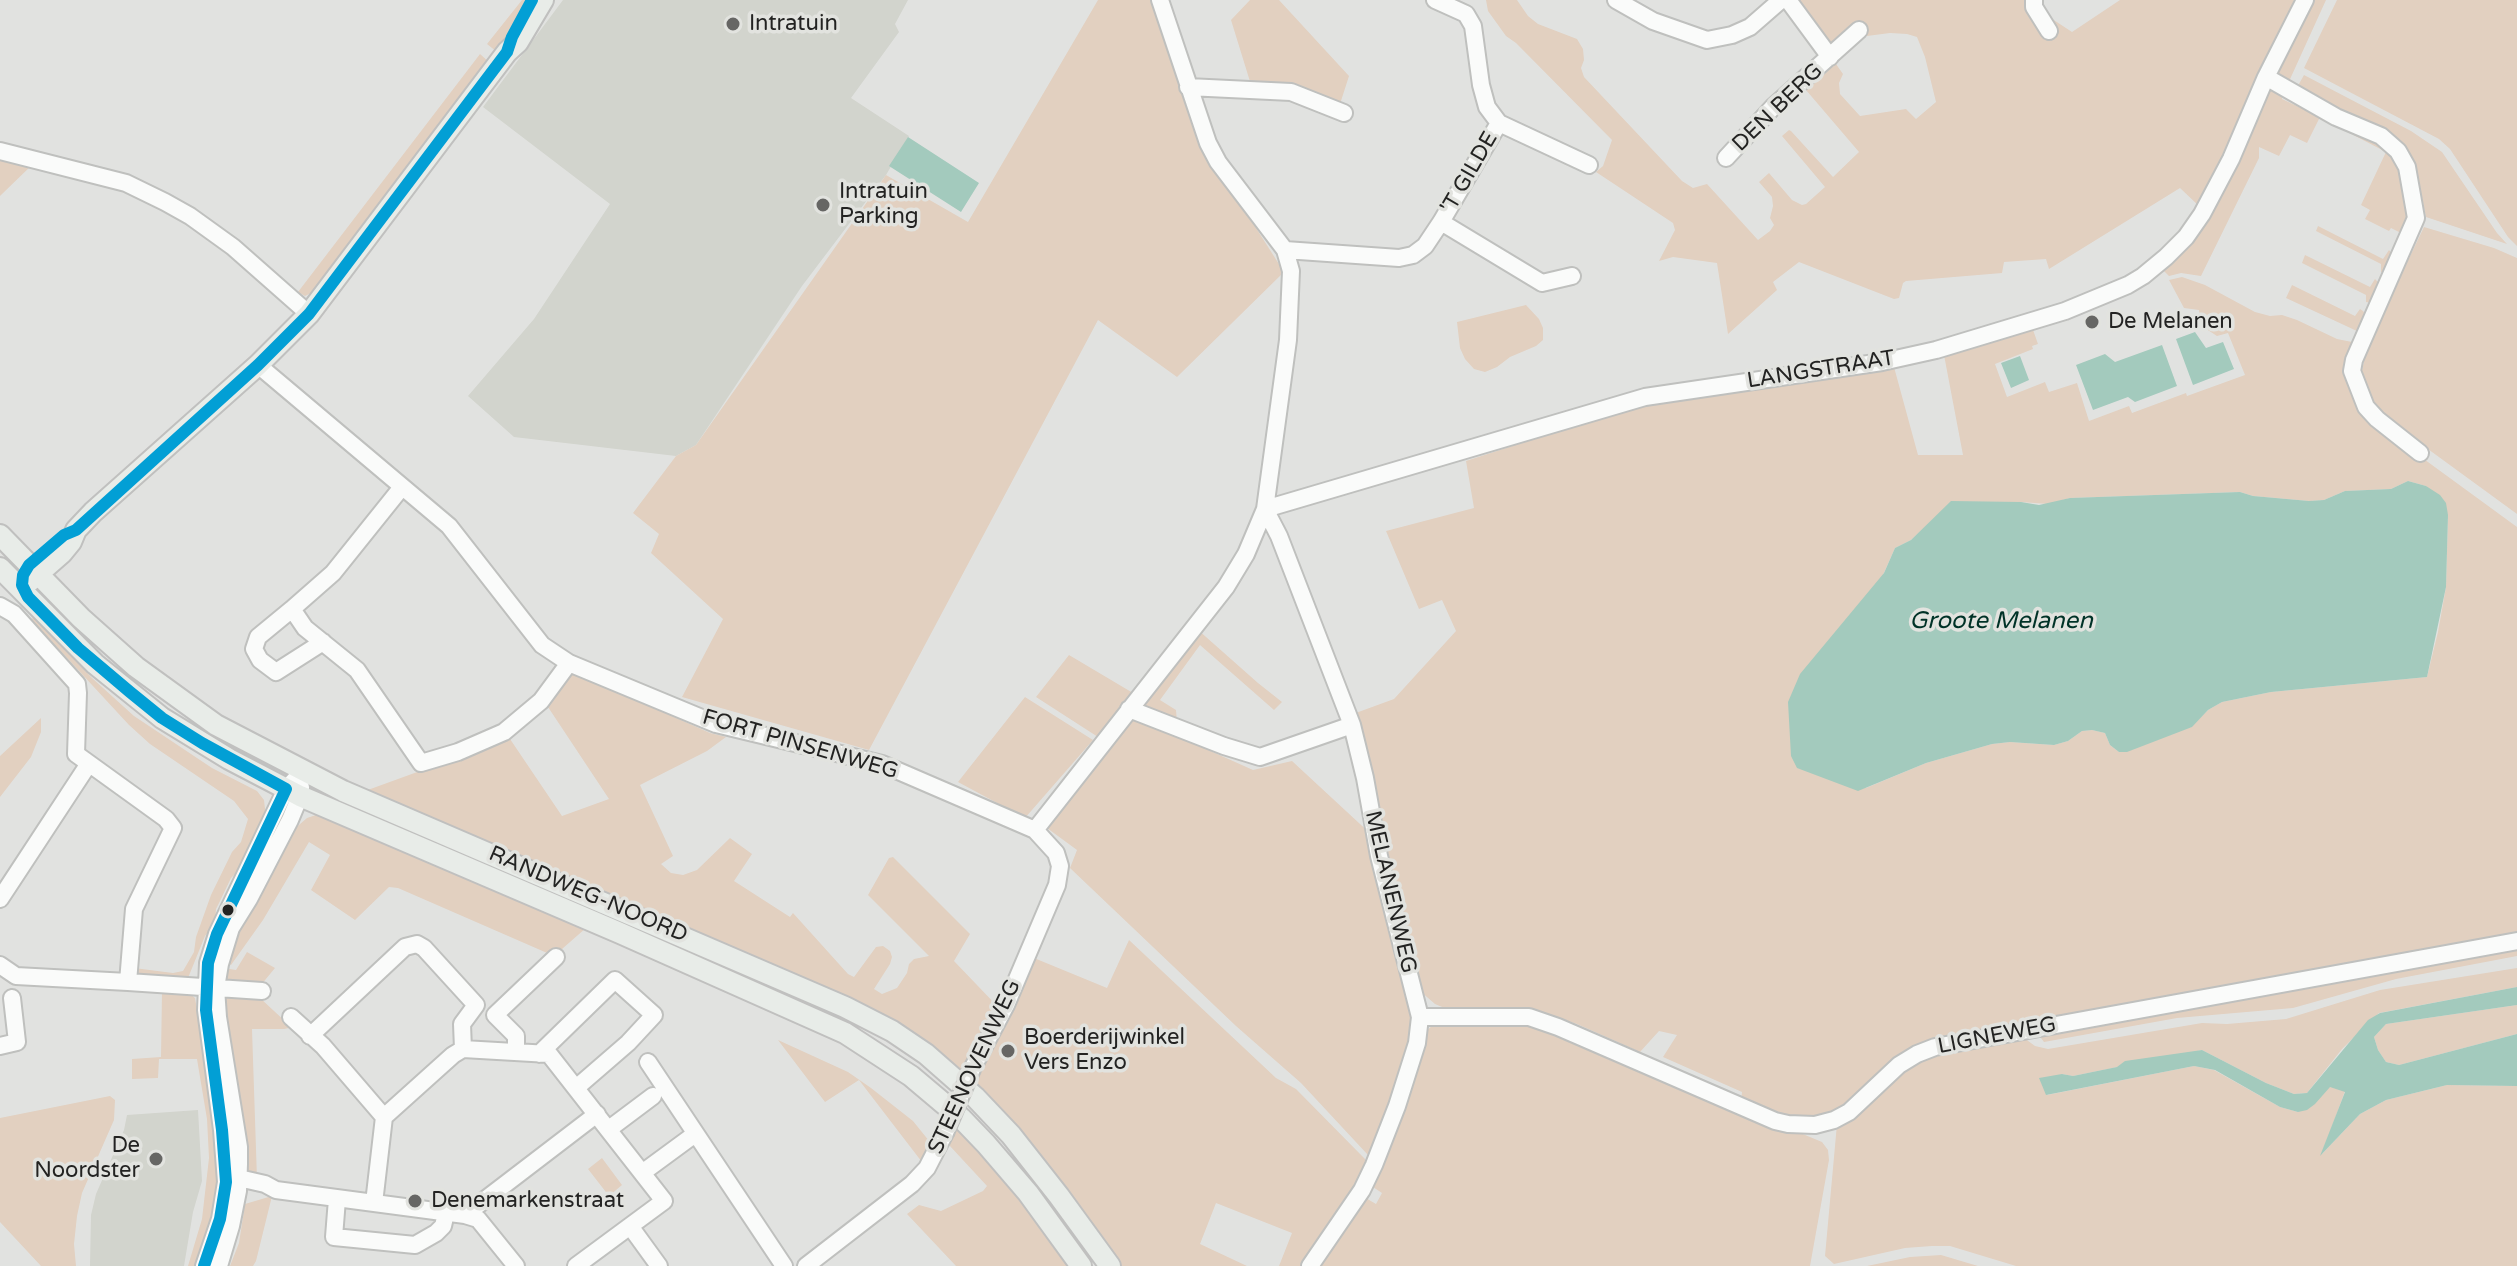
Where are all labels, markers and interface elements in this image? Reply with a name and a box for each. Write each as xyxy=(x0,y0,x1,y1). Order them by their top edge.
place label: Intratuin xyxy=(749,11,838,37)
marker: Intratuin xyxy=(724,15,742,33)
street label: DEN BERG xyxy=(1727,58,1829,158)
street label: 'T GILDE xyxy=(1436,127,1504,219)
place label: Intratuin Parking xyxy=(839,179,928,230)
marker: Intratuin Parking xyxy=(814,196,832,214)
place label: De Melanen xyxy=(2108,309,2233,335)
marker: De Melanen xyxy=(2083,313,2101,331)
street label: LANGSTRAAT xyxy=(1745,345,1897,395)
water label: Groote Melanen xyxy=(1909,608,2093,636)
street label: FORT PINSENWEG xyxy=(699,704,901,786)
street label: MELANENWEG xyxy=(1358,808,1422,976)
street label: RANDWEG-NOORD xyxy=(485,841,691,949)
unlabelled marker xyxy=(220,902,236,918)
street label: STEENOVENWEG xyxy=(923,976,1027,1158)
street label: LIGNEWEG xyxy=(1936,1012,2058,1060)
place label: Boerderijwinkel Vers Enzo xyxy=(1024,1025,1185,1076)
marker: Boerderijwinkel Vers Enzo xyxy=(999,1042,1017,1060)
place label: De Noordster xyxy=(34,1133,140,1184)
marker: De Noordster xyxy=(147,1150,165,1168)
place label: Denemarkenstraat xyxy=(431,1188,624,1214)
marker: Denemarkenstraat xyxy=(406,1192,424,1210)

